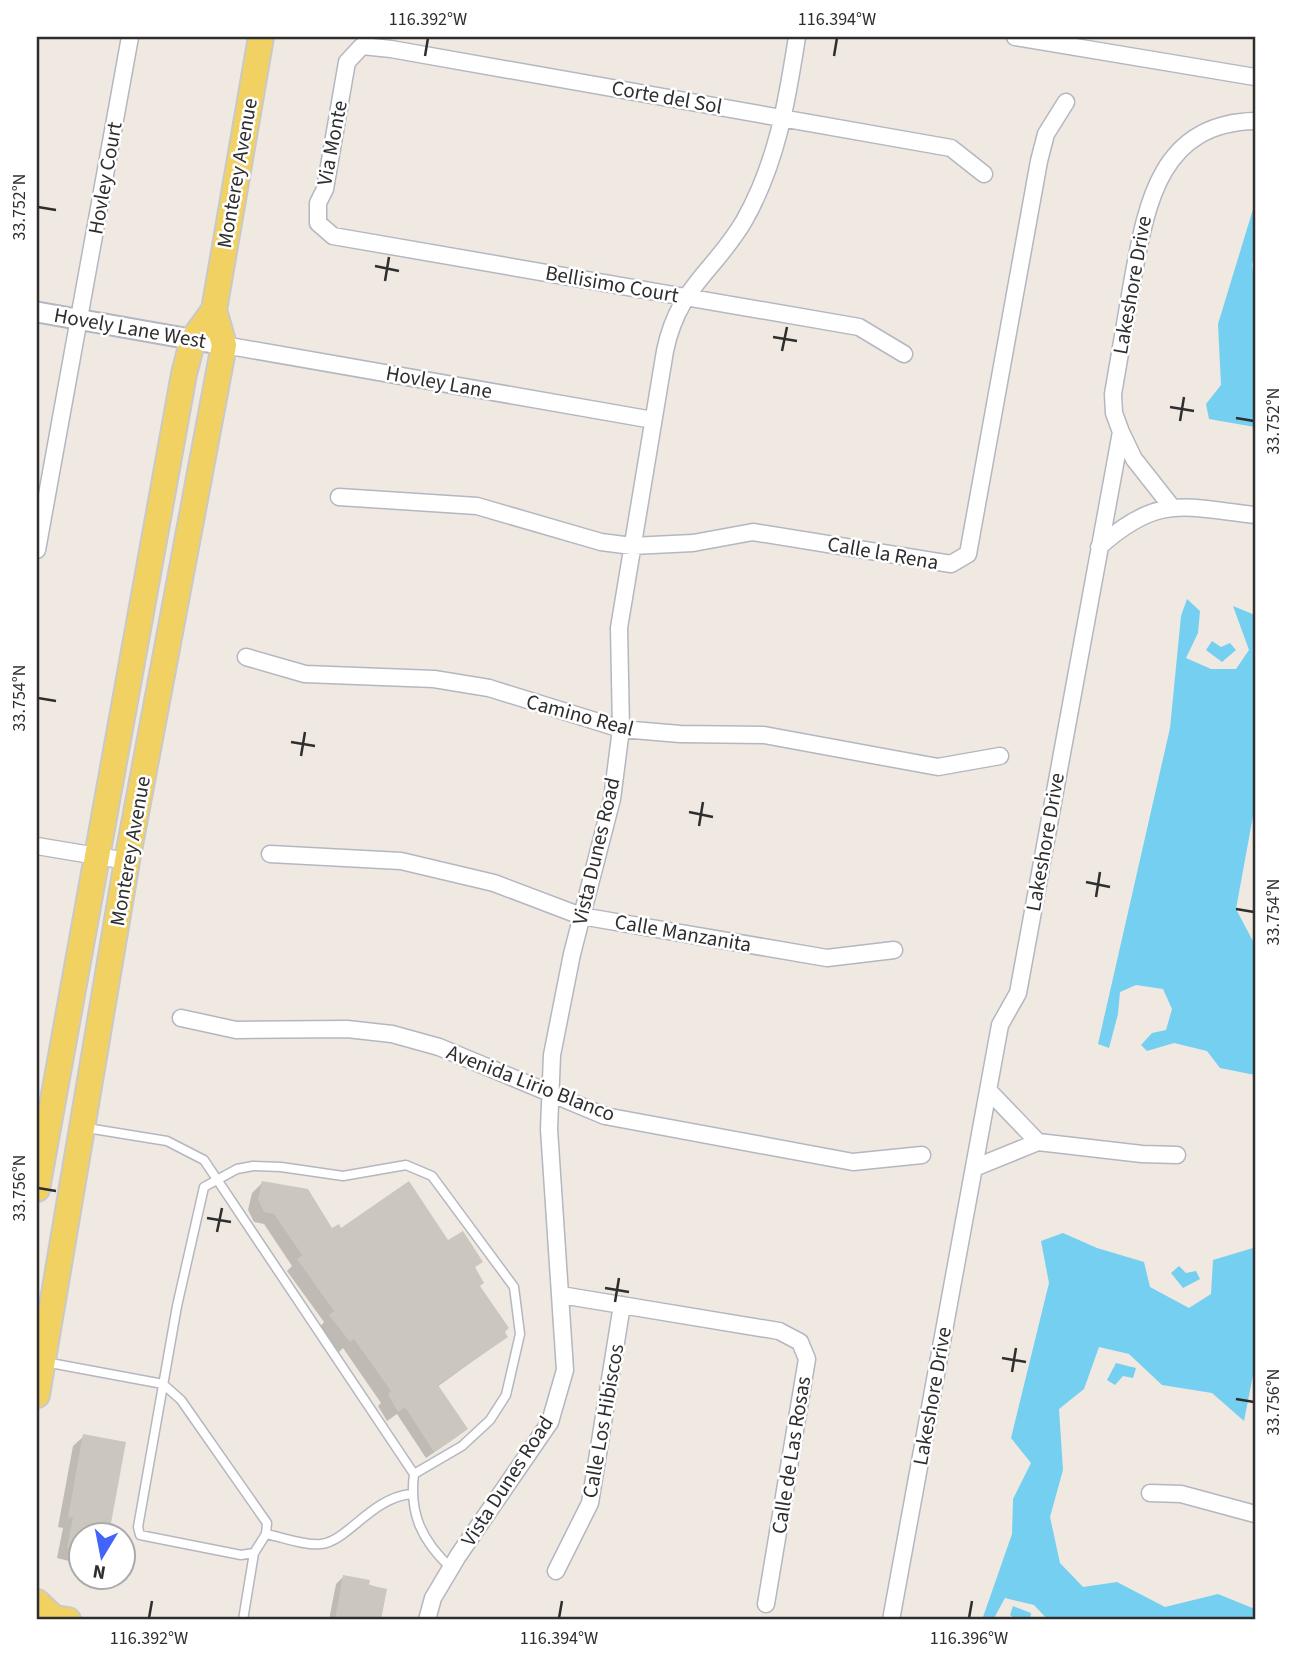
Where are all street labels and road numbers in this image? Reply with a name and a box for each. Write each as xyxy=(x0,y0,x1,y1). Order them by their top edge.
street label: Corte del Sol xyxy=(609,73,725,121)
street label: Monterey Avenue xyxy=(209,96,265,250)
street label: Via Monte xyxy=(309,98,355,188)
street label: Hovley Court xyxy=(80,119,130,237)
street label: Lakeshore Drive xyxy=(1105,213,1159,357)
street label: Bellisimo Court xyxy=(543,258,681,310)
street label: Hovely Lane West xyxy=(52,300,208,356)
street label: Hovley Lane xyxy=(384,358,494,406)
street label: Calle la Rena xyxy=(825,528,941,578)
street label: Camino Real xyxy=(523,686,637,744)
street label: Lakeshore Drive xyxy=(1018,770,1072,914)
street label: Monterey Avenue xyxy=(102,774,158,928)
street label: Vista Dunes Road xyxy=(565,774,627,928)
street label: Calle Manzanita xyxy=(612,906,754,960)
street label: Avenida Lirio Blanco xyxy=(442,1037,620,1129)
street label: Lakeshore Drive xyxy=(905,1324,959,1468)
street label: Calle Los Hibiscos xyxy=(575,1341,631,1500)
street label: Calle de Las Rosas xyxy=(764,1374,818,1536)
street label: Vista Dunes Road xyxy=(454,1410,560,1552)

